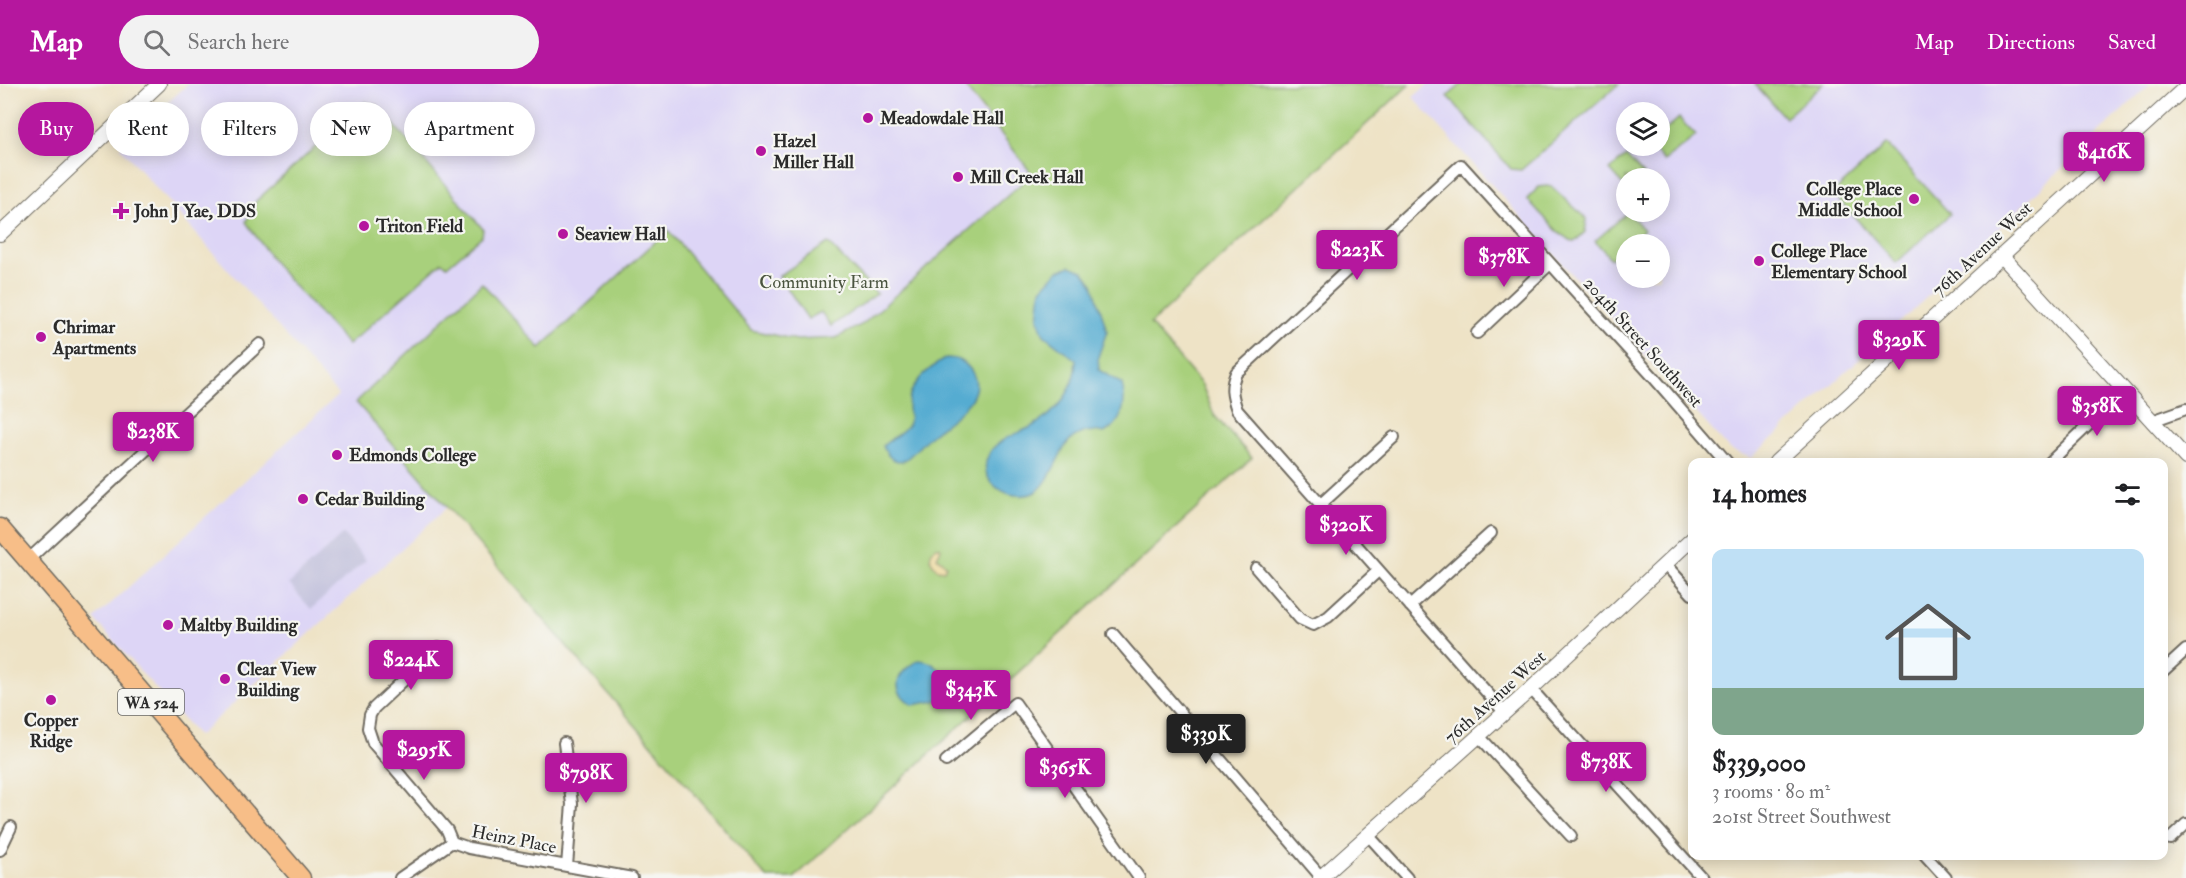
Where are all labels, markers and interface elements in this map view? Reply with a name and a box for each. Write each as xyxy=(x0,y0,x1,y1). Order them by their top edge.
search box xyxy=(119,15,539,69)
text: Map xyxy=(30,25,83,60)
icon: search xyxy=(140,26,173,59)
text: Search here xyxy=(188,28,289,56)
text: Map xyxy=(1914,29,1954,56)
text: Directions xyxy=(1987,29,2075,56)
text: Saved xyxy=(2108,29,2156,56)
chip: Buy xyxy=(18,102,94,156)
chip: Rent xyxy=(106,102,189,156)
chip: Filters xyxy=(201,102,298,156)
chip: New xyxy=(310,102,392,156)
chip: Apartment xyxy=(404,102,535,156)
map controls xyxy=(1616,102,1670,288)
button: layers xyxy=(1616,102,1670,156)
place label: Meadowdale Hall xyxy=(879,107,1004,130)
marker: Meadowdale Hall xyxy=(861,111,875,125)
place label: Hazel Miller Hall xyxy=(772,130,854,174)
pin: $416K xyxy=(2062,132,2146,183)
text: $416K xyxy=(2077,139,2131,164)
marker: Hazel Miller Hall xyxy=(754,144,768,158)
place label: Mill Creek Hall xyxy=(969,166,1084,189)
button: + xyxy=(1616,168,1670,222)
marker: Mill Creek Hall xyxy=(951,170,965,184)
place label: College Place Middle School xyxy=(1797,178,1902,222)
marker: College Place Middle School xyxy=(1907,192,1921,206)
street label: 76th Avenue West xyxy=(1927,197,2037,302)
place label: John J Yae, DDS xyxy=(133,200,256,223)
marker: John J Yae, DDS xyxy=(112,202,130,220)
place label: Triton Field xyxy=(375,215,463,238)
marker: Triton Field xyxy=(357,219,371,233)
place label: Seaview Hall xyxy=(575,223,666,246)
marker: Seaview Hall xyxy=(556,227,570,241)
pin: $223K xyxy=(1315,230,1399,281)
button: − xyxy=(1616,234,1670,288)
text: $223K xyxy=(1330,237,1384,262)
pin: $378K xyxy=(1462,237,1546,288)
place label: College Place Elementary School xyxy=(1771,240,1907,284)
text: $378K xyxy=(1478,244,1530,269)
marker: College Place Elementary School xyxy=(1752,254,1766,268)
park label: Community Farm xyxy=(759,271,889,294)
street label: 204th Street Southwest xyxy=(1578,272,1707,412)
place label: Chrimar Apartments xyxy=(52,316,136,360)
pin: $329K xyxy=(1857,320,1941,371)
text: $329K xyxy=(1872,327,1926,352)
marker: Chrimar Apartments xyxy=(34,330,48,344)
pin: $358K xyxy=(2055,386,2139,437)
text: $358K xyxy=(2071,393,2123,418)
pin: $238K xyxy=(111,412,195,463)
text: $238K xyxy=(127,419,179,444)
place label: Edmonds College xyxy=(349,444,477,467)
marker: Edmonds College xyxy=(330,448,344,462)
text: 14 homes xyxy=(1712,478,1807,510)
icon: filters xyxy=(2111,478,2144,511)
place label: Cedar Building xyxy=(315,488,426,511)
marker: Cedar Building xyxy=(296,492,310,506)
pin: $320K xyxy=(1304,505,1388,556)
text: $320K xyxy=(1319,512,1373,537)
icon: home xyxy=(1874,588,1982,696)
place label: Maltby Building xyxy=(179,614,299,637)
marker: Maltby Building xyxy=(161,618,175,632)
pin: $224K xyxy=(369,640,453,691)
street label: 76th Avenue West xyxy=(1440,646,1551,749)
text: $224K xyxy=(383,647,439,672)
place label: Clear View Building xyxy=(237,658,317,702)
pin: $343K xyxy=(929,670,1013,721)
marker: Clear View Building xyxy=(218,672,232,686)
text: $343K xyxy=(945,677,997,702)
road number: WA 524 xyxy=(118,689,184,715)
marker: Copper Ridge xyxy=(44,693,58,707)
place label: Copper Ridge xyxy=(24,709,78,753)
pin: $339K xyxy=(1164,714,1248,765)
text: $339K xyxy=(1181,721,1231,746)
pin: $295K xyxy=(382,730,466,781)
text: $295K xyxy=(397,737,451,762)
pin: $738K xyxy=(1564,742,1648,793)
text: $339,000 xyxy=(1712,747,1806,779)
pin: $365K xyxy=(1023,748,1107,799)
text: $738K xyxy=(1580,749,1632,774)
pin: $798K xyxy=(544,753,628,804)
text: $365K xyxy=(1039,755,1091,780)
text: $798K xyxy=(559,760,613,785)
text: 3 rooms · 80 m² xyxy=(1712,779,1830,804)
text: 201st Street Southwest xyxy=(1712,804,1891,829)
street label: Heinz Place xyxy=(470,820,559,859)

